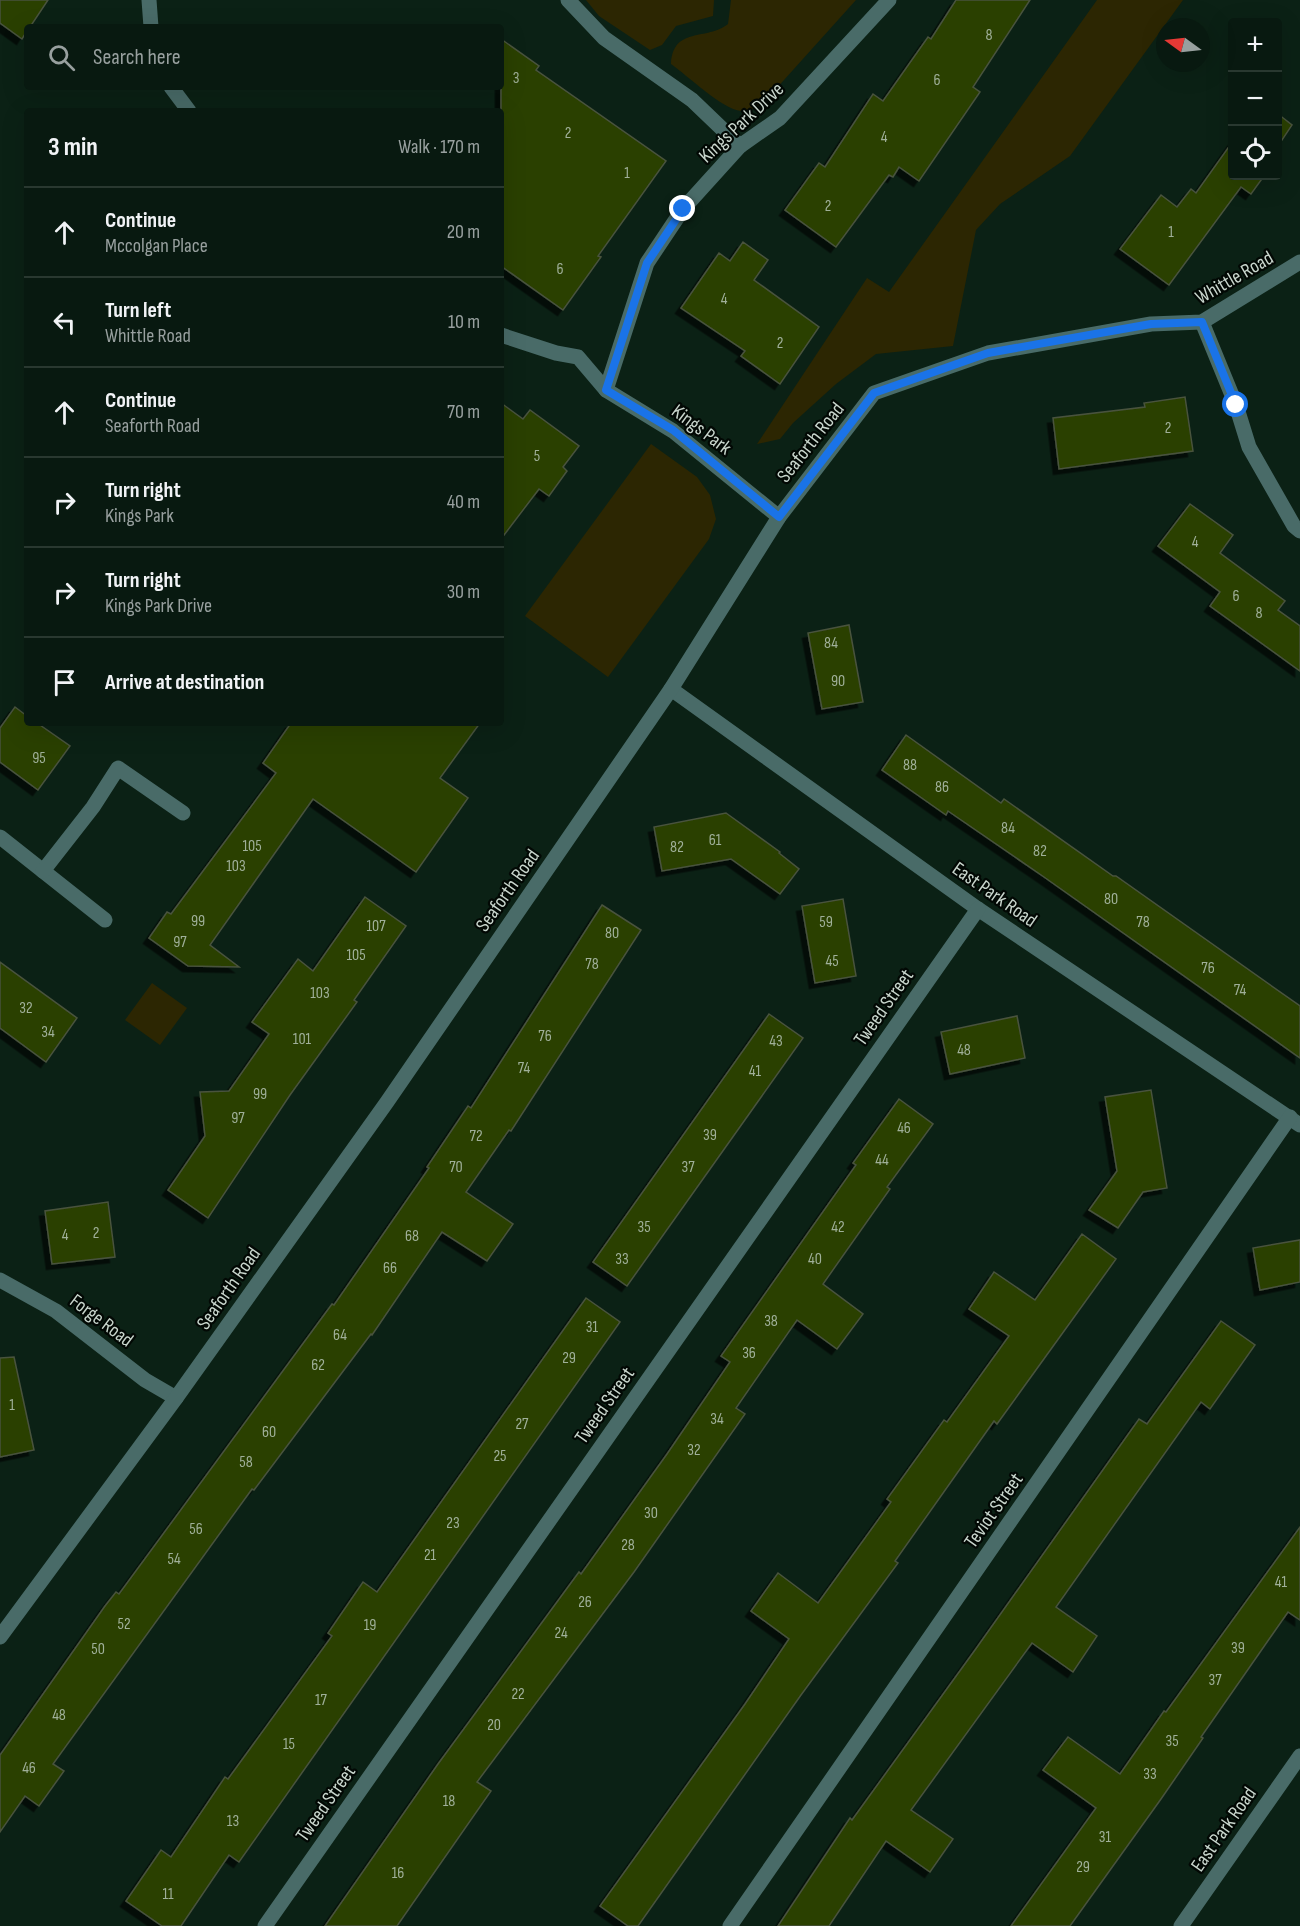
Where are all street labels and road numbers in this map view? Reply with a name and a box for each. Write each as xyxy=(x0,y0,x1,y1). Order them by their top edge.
street label: Kings Park Drive xyxy=(694,77,789,168)
street label: Whittle Road xyxy=(1191,246,1278,310)
street label: Seaforth Road xyxy=(772,398,850,487)
street label: Kings Park xyxy=(667,399,736,460)
street label: Seaforth Road xyxy=(471,845,545,936)
street label: East Park Road xyxy=(947,857,1041,933)
street label: Tweed Street xyxy=(849,965,919,1051)
street label: Seaforth Road xyxy=(192,1243,266,1334)
street label: Forge Road xyxy=(65,1289,138,1352)
street label: Tweed Street xyxy=(570,1363,640,1449)
street label: Teviot Street xyxy=(959,1468,1028,1553)
street label: Tweed Street xyxy=(291,1761,361,1847)
street label: East Park Road xyxy=(1186,1783,1262,1877)

